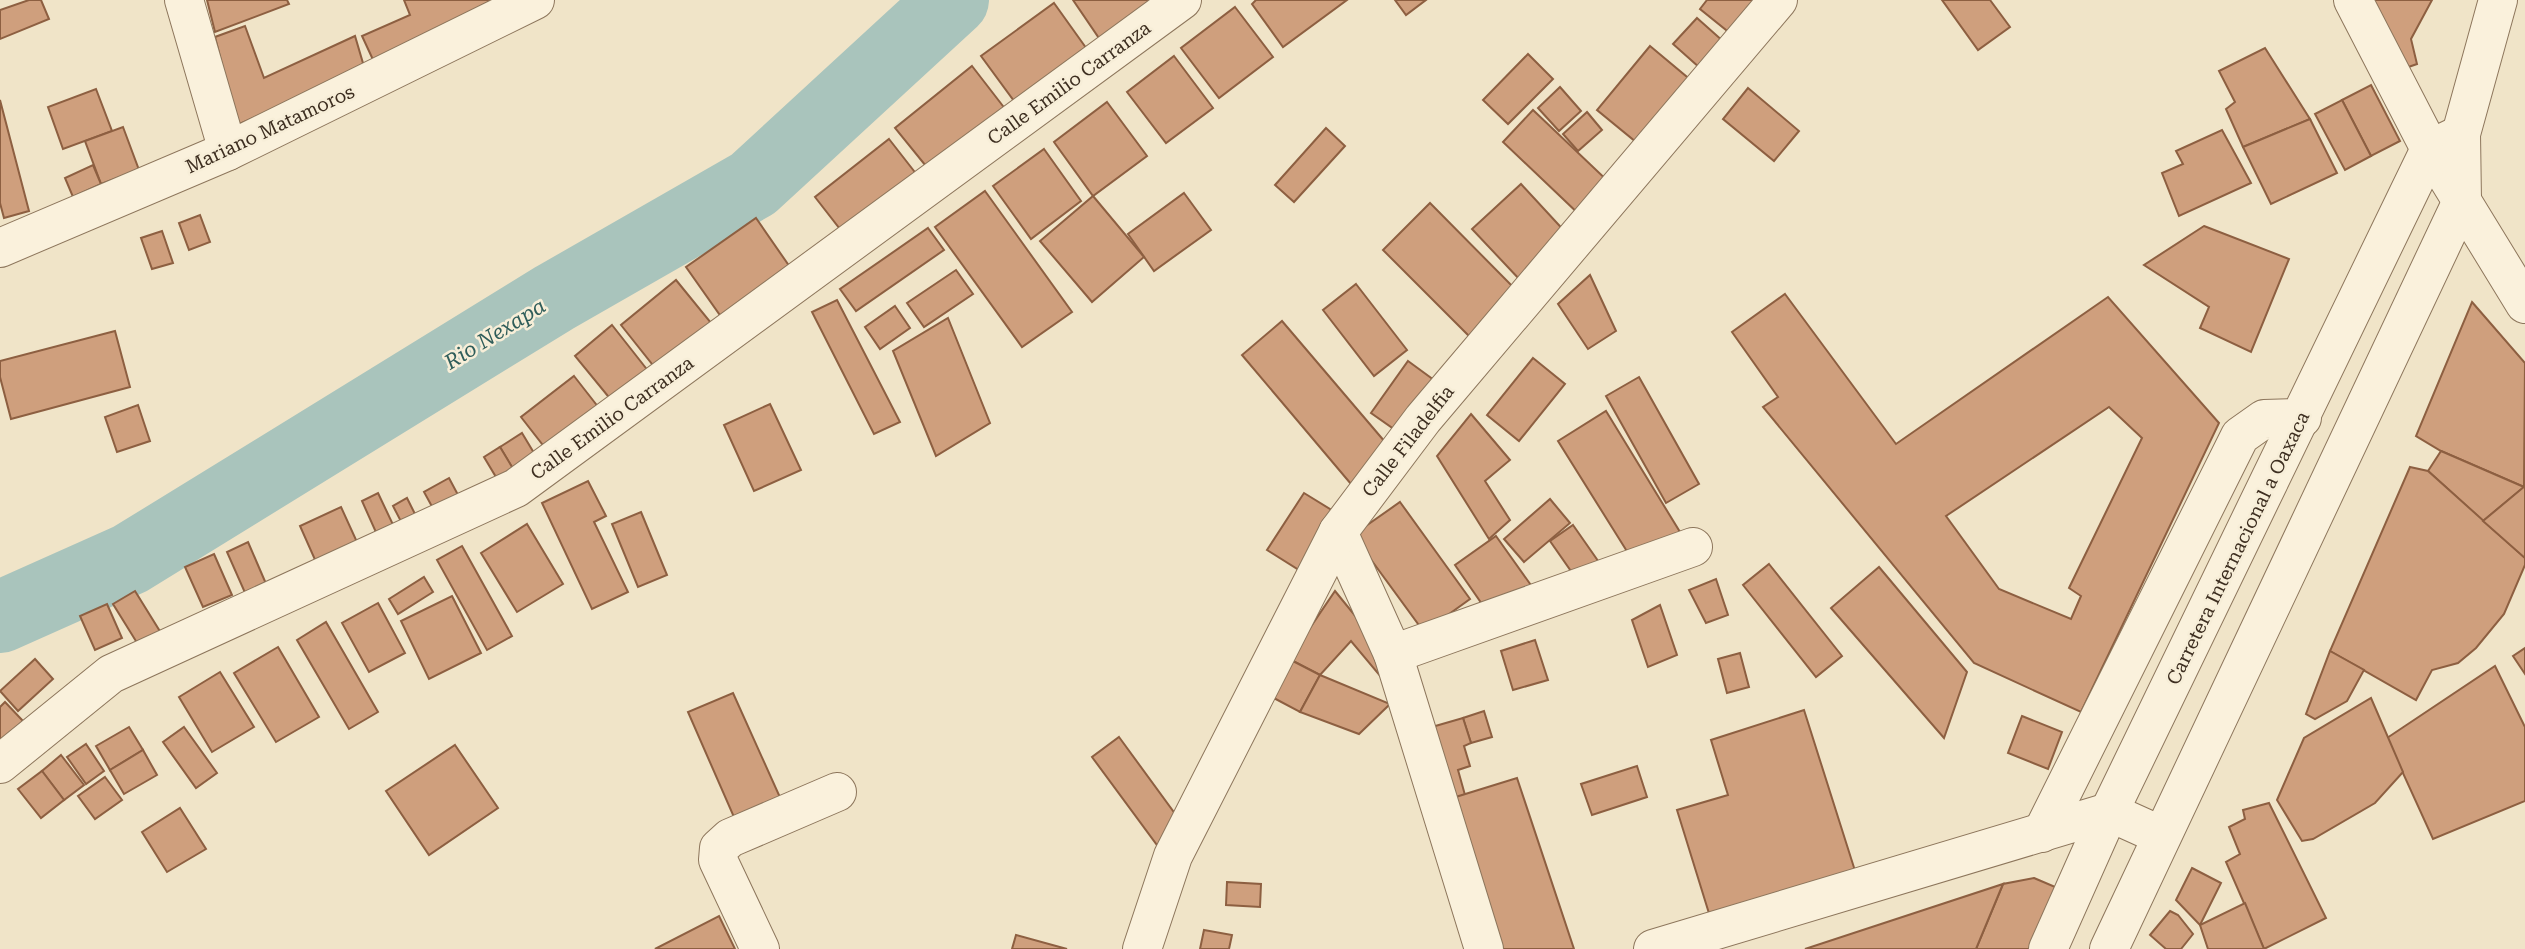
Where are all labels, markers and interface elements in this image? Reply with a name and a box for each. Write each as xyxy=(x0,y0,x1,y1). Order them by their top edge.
street label: Calle Emilio Carranza xyxy=(983,16,1156,150)
street label: Mariano Matamoros xyxy=(182,80,358,178)
water label: Rio Nexapa xyxy=(439,294,550,375)
street label: Calle Emilio Carranza xyxy=(526,351,699,485)
street label: Calle Filadelfia xyxy=(1357,380,1459,502)
street label: Carretera Internacional a Oaxaca xyxy=(2162,407,2315,688)

